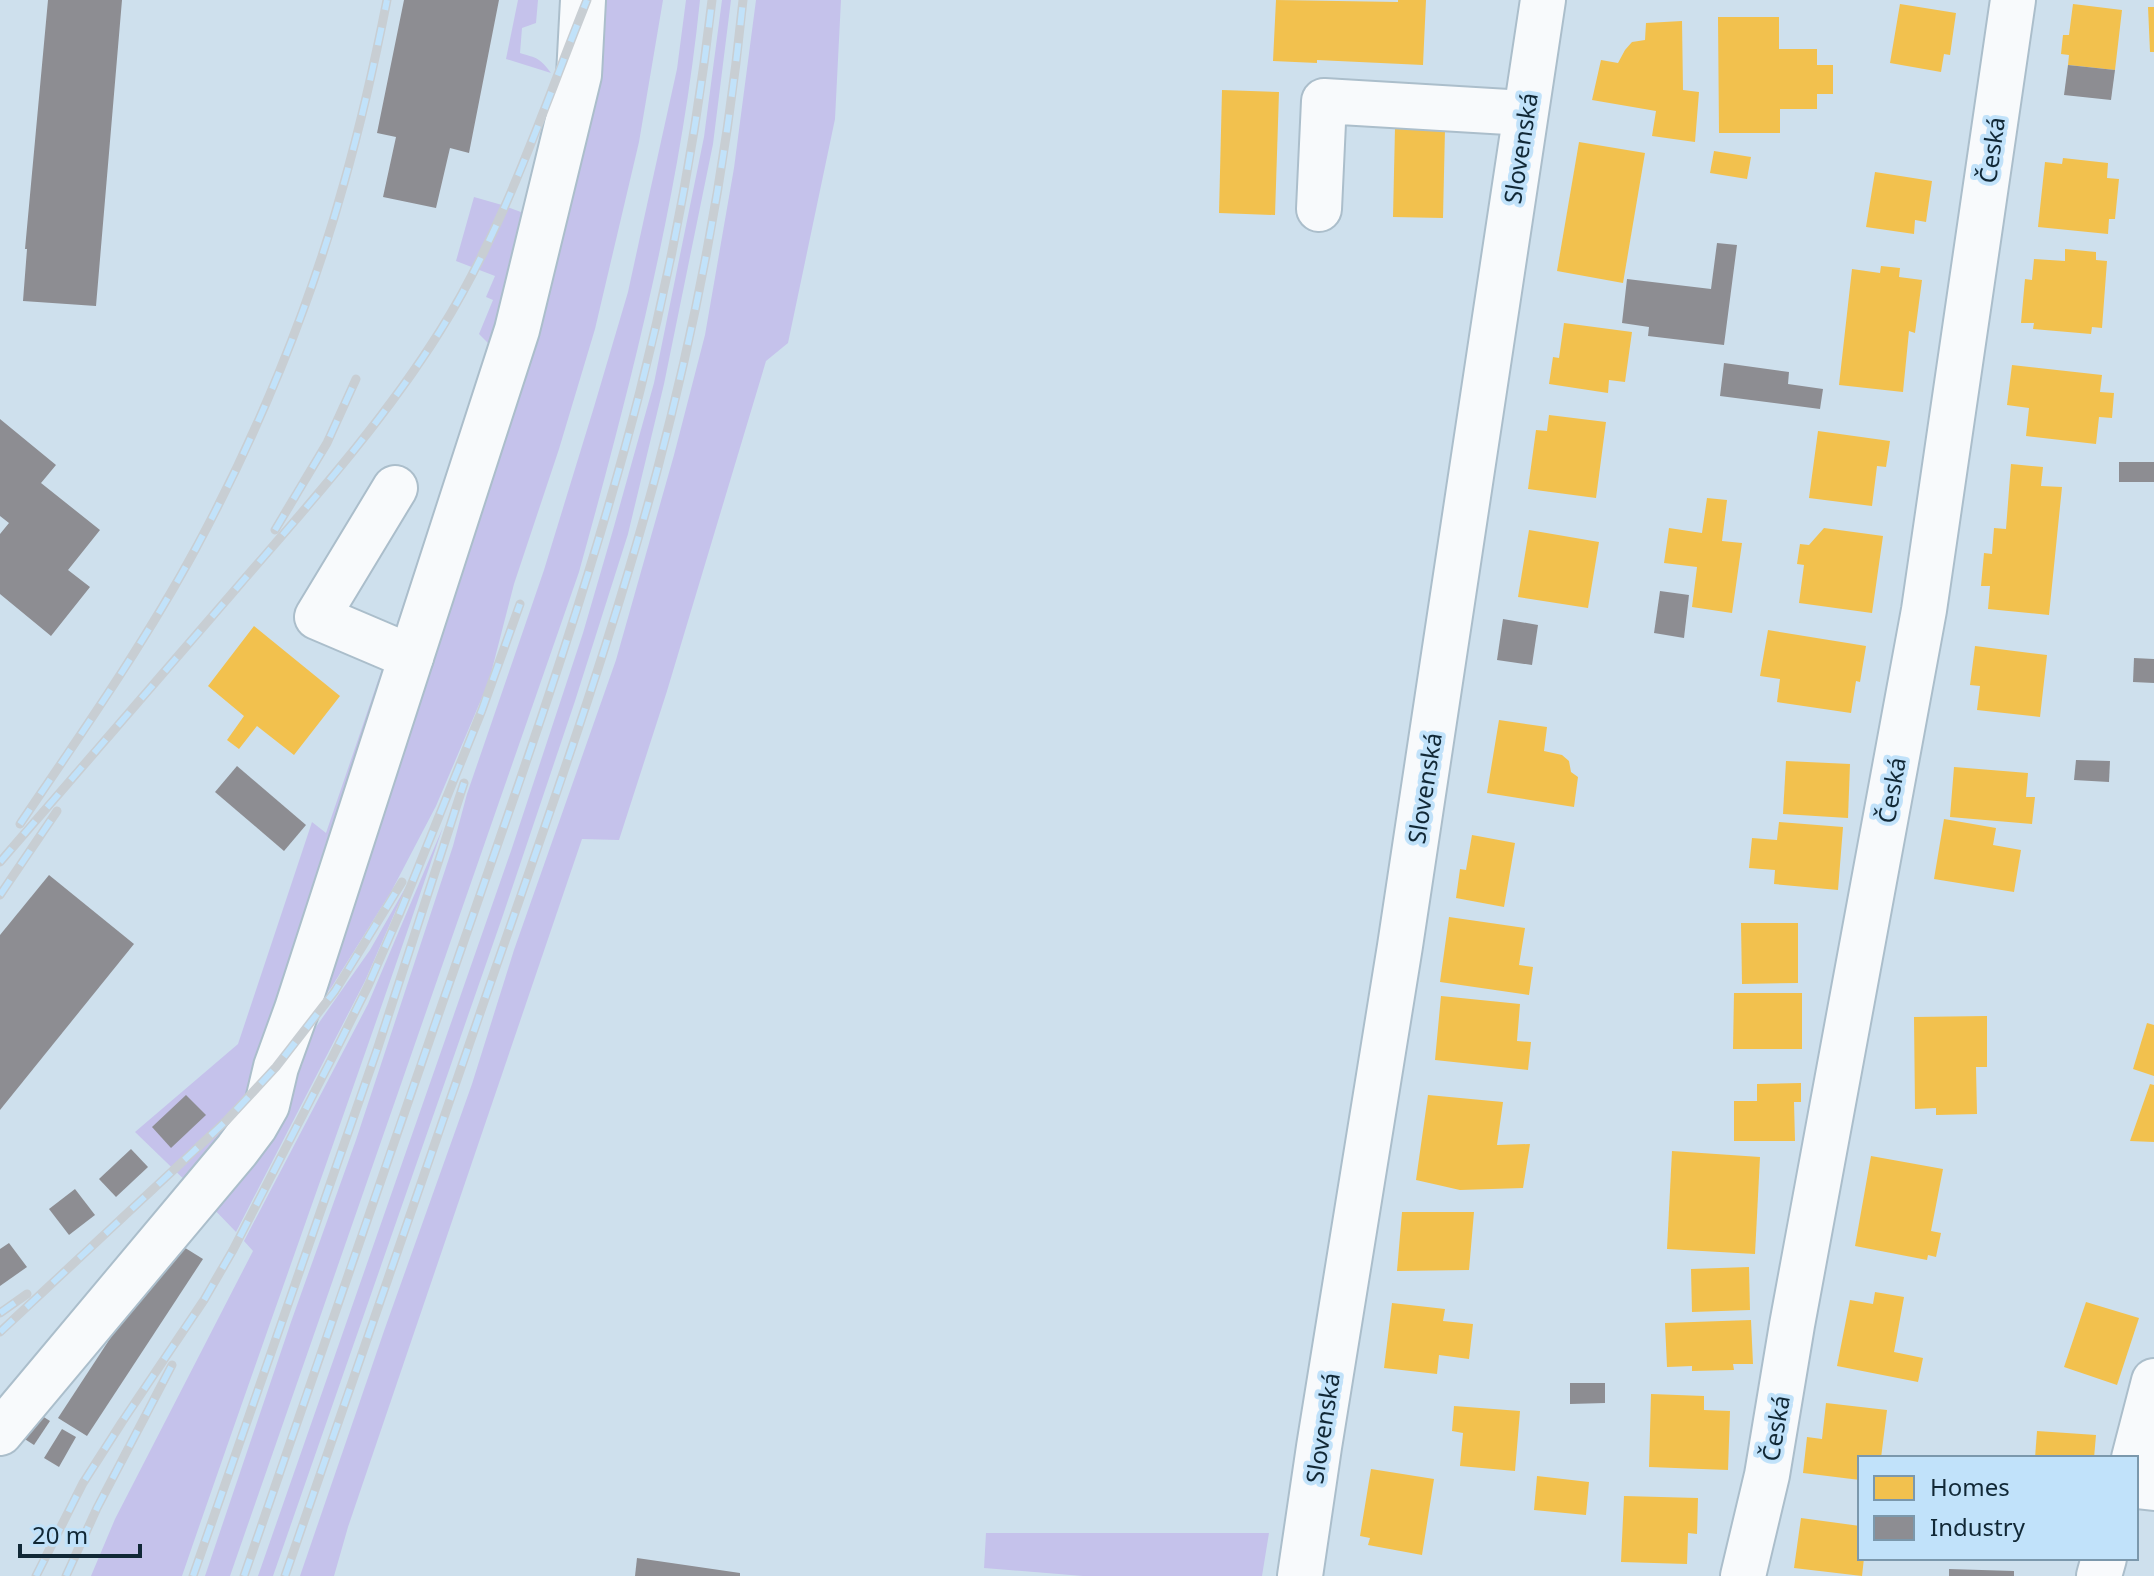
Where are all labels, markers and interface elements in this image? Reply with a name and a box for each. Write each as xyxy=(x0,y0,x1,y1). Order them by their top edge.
street label: Slovenská xyxy=(1495,90,1545,206)
street label: Česká xyxy=(1970,115,2012,185)
street label: Slovenská xyxy=(1399,730,1449,846)
street label: Česká xyxy=(1869,754,1913,826)
street label: Slovenská xyxy=(1297,1370,1347,1486)
street label: Česká xyxy=(1753,1392,1797,1464)
legend xyxy=(1858,1456,2138,1560)
text: Homes xyxy=(1930,1470,2010,1503)
scale bar xyxy=(20,1508,140,1558)
text: Industry xyxy=(1930,1510,2026,1543)
text: 20 m xyxy=(32,1518,88,1551)

